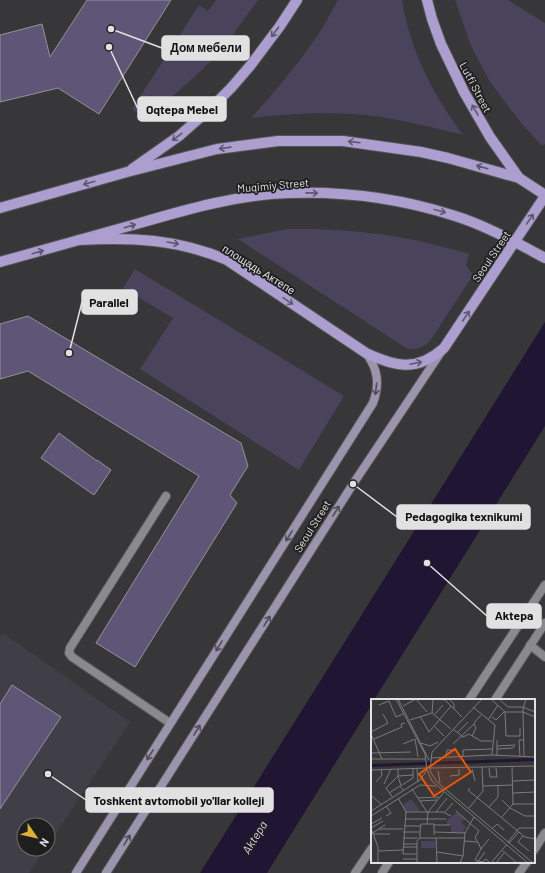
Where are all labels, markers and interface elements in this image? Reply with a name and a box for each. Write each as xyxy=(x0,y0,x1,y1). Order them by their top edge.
one-way arrow xyxy=(271,26,279,37)
callout: Дом мебели xyxy=(162,36,249,60)
text: Дом мебели xyxy=(170,40,242,55)
street label: Lutfi Street xyxy=(457,60,495,114)
callout: Oqtepa Mebel xyxy=(138,97,226,121)
text: Oqtepa Mebel xyxy=(146,102,218,116)
one-way arrow xyxy=(470,104,478,116)
one-way arrow xyxy=(171,133,182,141)
one-way arrow xyxy=(348,139,361,146)
one-way arrow xyxy=(219,144,232,152)
one-way arrow xyxy=(475,163,488,171)
street label: Muqimiy Street xyxy=(237,175,309,195)
one-way arrow xyxy=(83,180,96,187)
one-way arrow xyxy=(305,189,318,197)
one-way arrow xyxy=(434,208,447,216)
one-way arrow xyxy=(526,214,534,225)
one-way arrow xyxy=(123,222,136,229)
street label: Seoul Street xyxy=(469,228,513,284)
one-way arrow xyxy=(167,240,180,248)
street label: площадь Актепе xyxy=(220,241,298,297)
one-way arrow xyxy=(31,248,44,255)
callout: Parallel xyxy=(82,290,137,314)
text: Parallel xyxy=(89,295,129,309)
one-way arrow xyxy=(282,297,293,305)
one-way arrow xyxy=(461,310,470,321)
one-way arrow xyxy=(409,359,422,367)
one-way arrow xyxy=(372,382,380,395)
street label: Seoul Street xyxy=(291,498,333,554)
one-way arrow xyxy=(333,505,341,517)
callout: Pedagogika texnikumi xyxy=(397,505,530,529)
text: Pedagogika texnikumi xyxy=(405,509,523,523)
one-way arrow xyxy=(285,530,293,541)
callout: Aktepa xyxy=(487,604,541,628)
text: Aktepa xyxy=(495,608,533,622)
one-way arrow xyxy=(263,615,271,627)
one-way arrow xyxy=(215,640,223,651)
inset map xyxy=(371,699,535,863)
one-way arrow xyxy=(193,725,201,736)
one-way arrow xyxy=(145,749,153,761)
callout: Toshkent avtomobil yo'llar kolleji xyxy=(86,788,273,812)
text: Toshkent avtomobil yo'llar kolleji xyxy=(94,793,264,807)
north arrow xyxy=(16,817,56,857)
water label: Aktepa xyxy=(239,818,269,856)
one-way arrow xyxy=(123,835,131,846)
text: N xyxy=(37,836,52,850)

